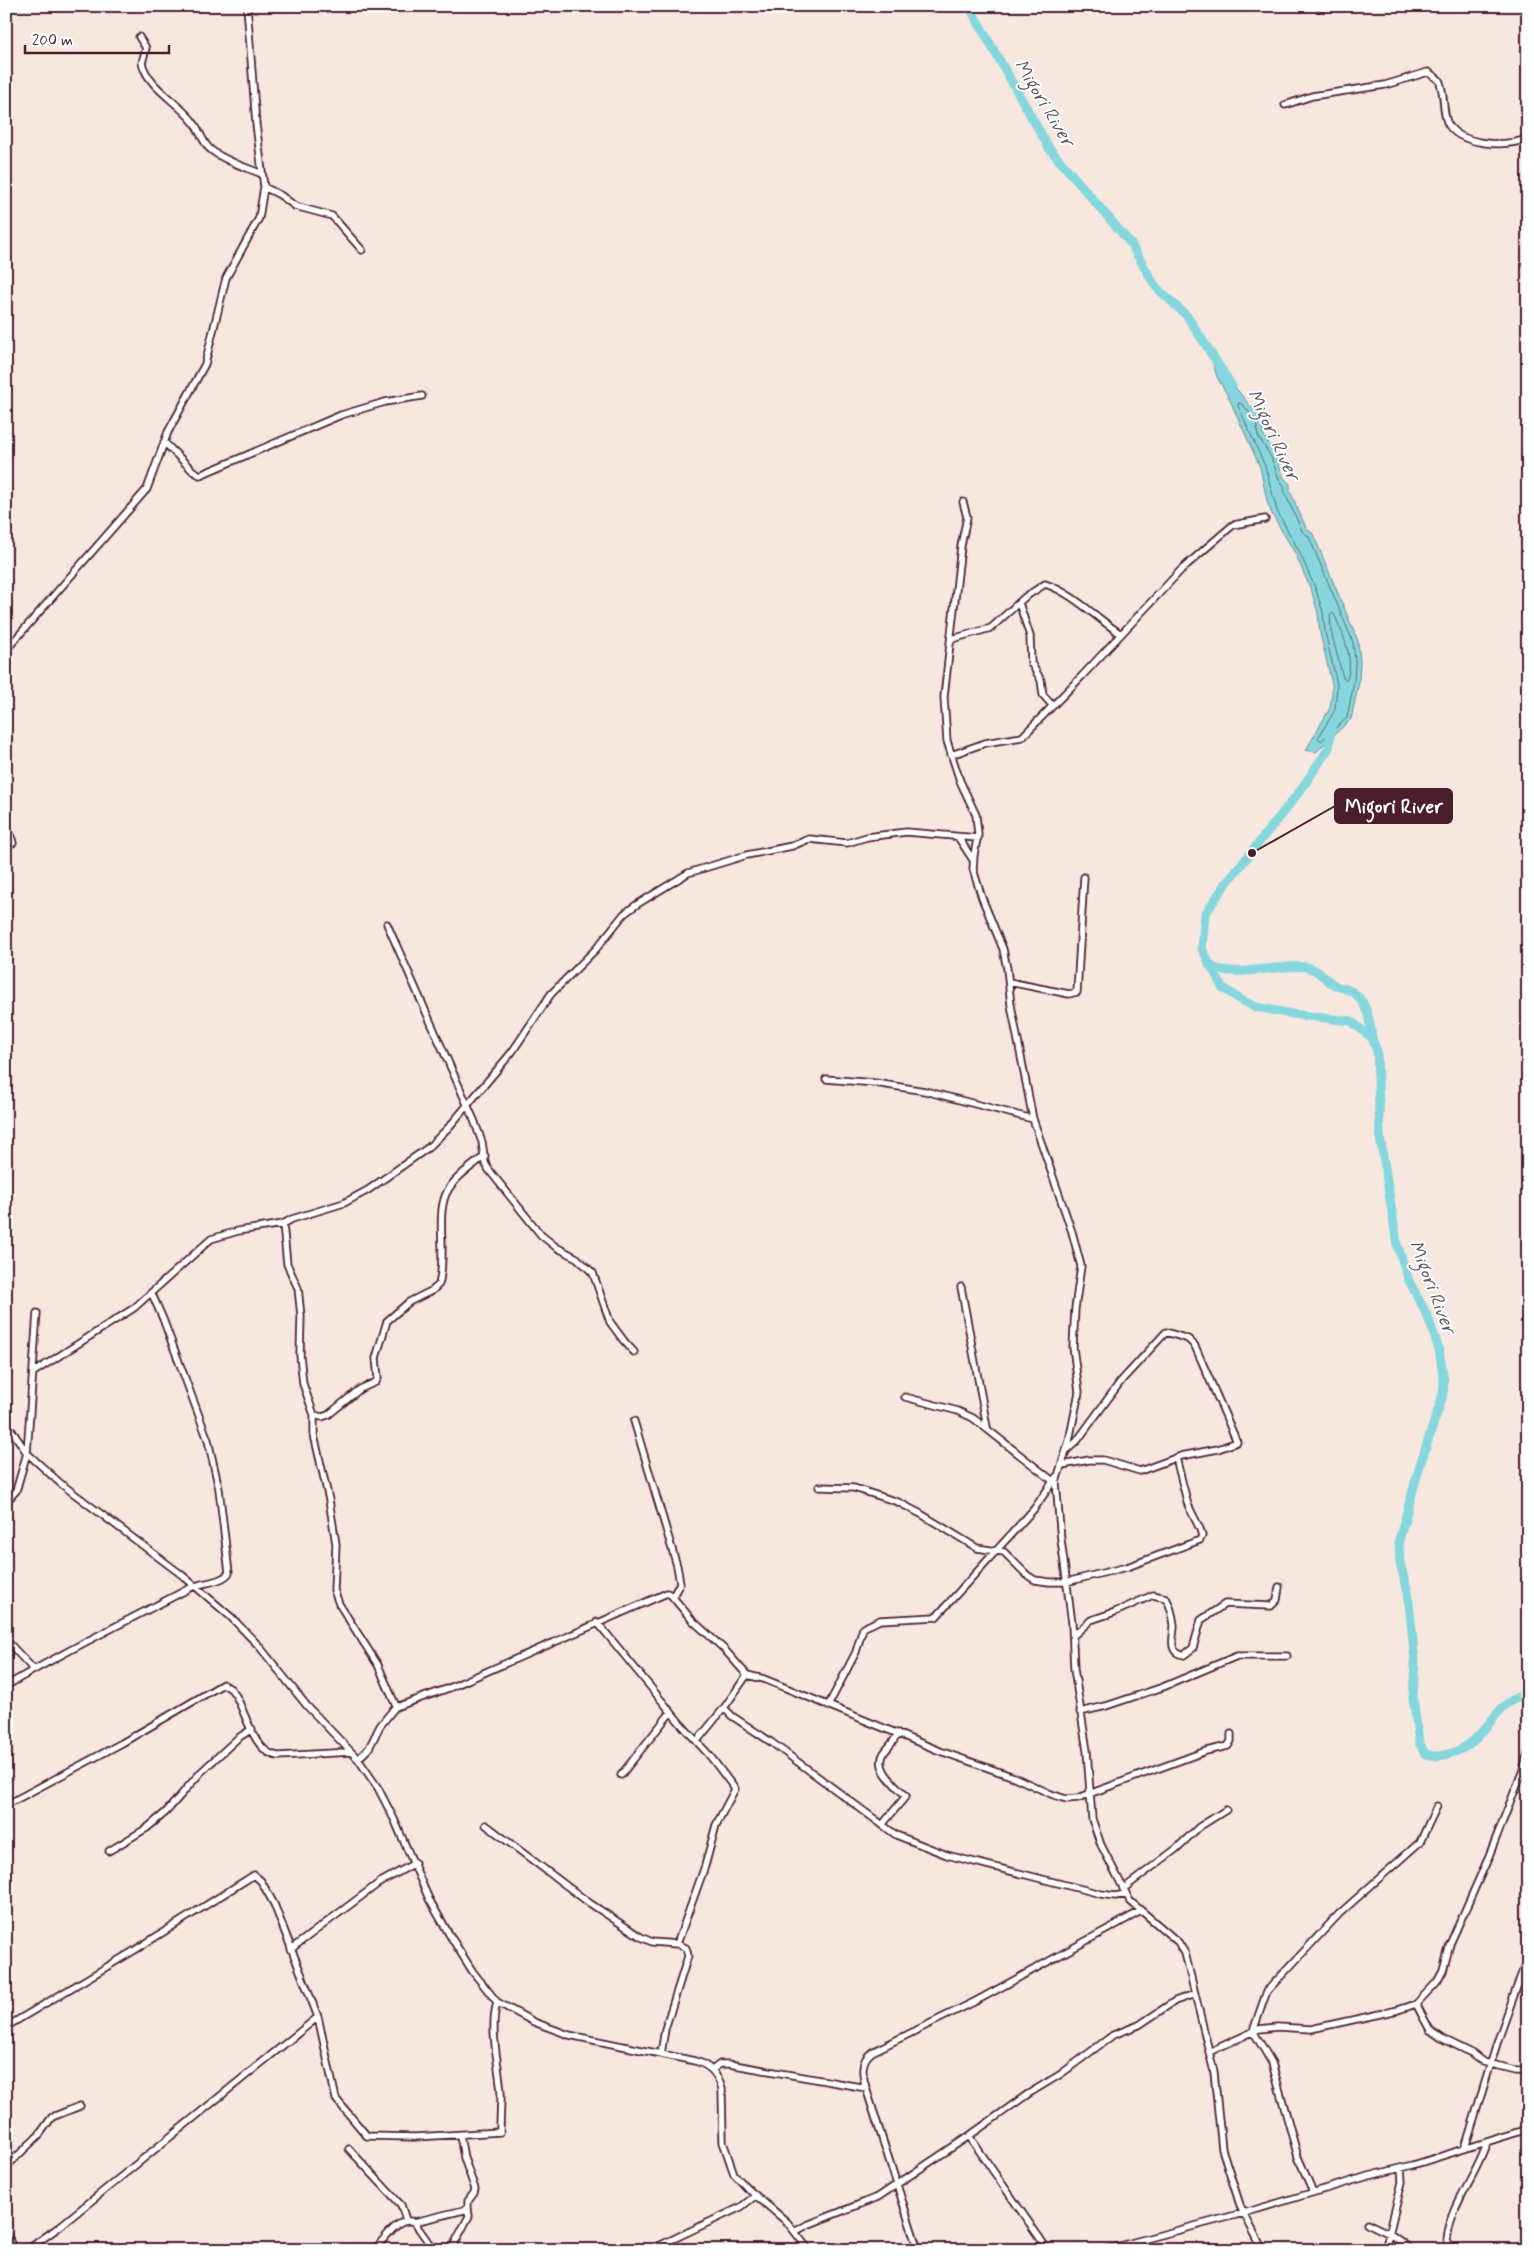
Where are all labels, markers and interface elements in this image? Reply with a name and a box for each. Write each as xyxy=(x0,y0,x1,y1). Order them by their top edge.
scale bar xyxy=(25,22,169,54)
text: 200 m xyxy=(32,31,73,51)
water label: Migori River xyxy=(1006,55,1082,155)
water label: Migori River xyxy=(1239,385,1306,488)
callout: Migori River xyxy=(1335,789,1452,823)
text: Migori River xyxy=(1345,795,1444,823)
water label: Migori River xyxy=(1401,1237,1462,1341)

